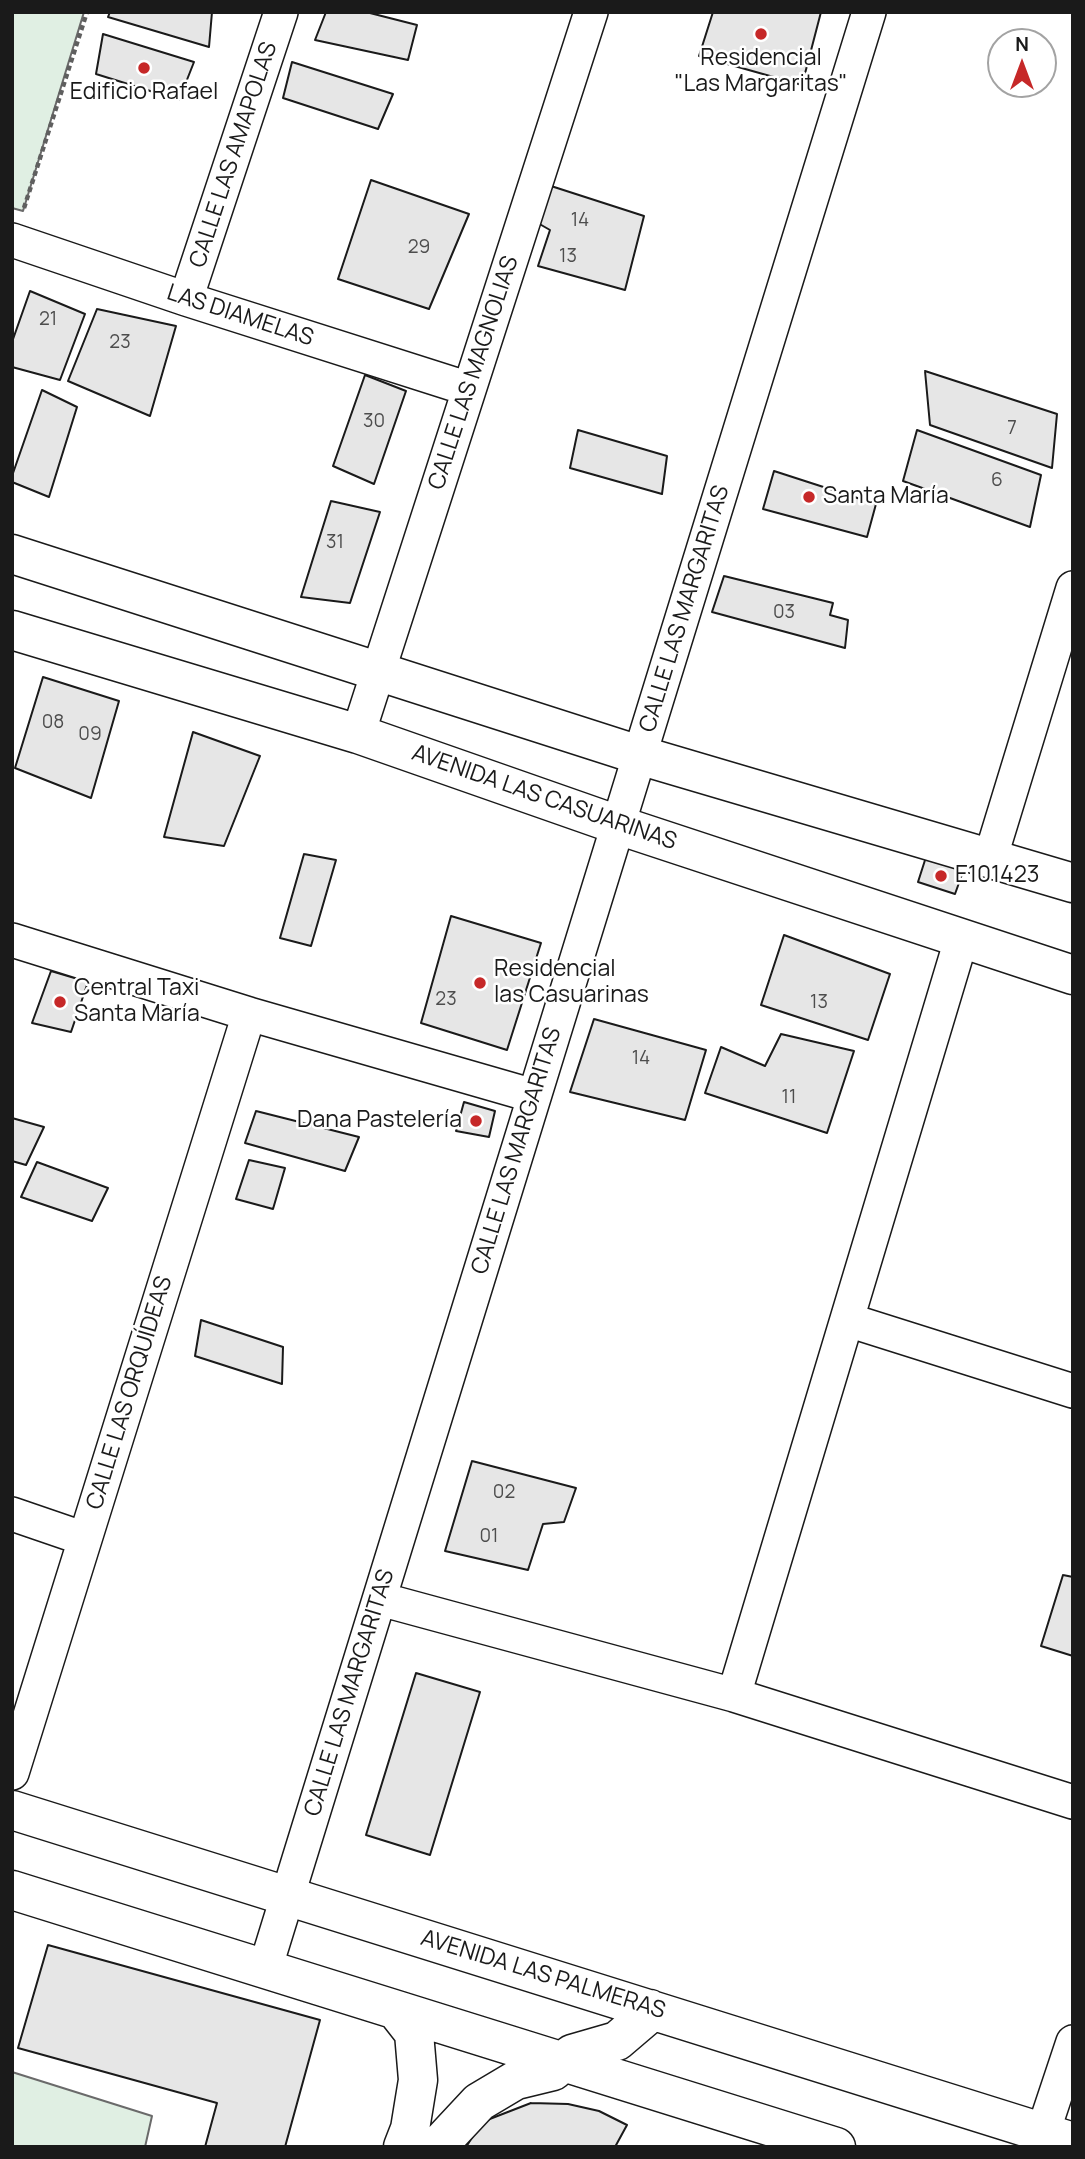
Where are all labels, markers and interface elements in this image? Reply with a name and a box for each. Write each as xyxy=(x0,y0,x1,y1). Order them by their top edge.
marker: Residencial "Las Margaritas" xyxy=(753,26,769,42)
north arrow xyxy=(987,28,1057,98)
text: N xyxy=(1015,31,1029,57)
street label: CALLE LAS AMAPOLAS xyxy=(184,39,284,271)
place label: Residencial "Las Margaritas" xyxy=(675,45,847,99)
marker: Edificio Rafael xyxy=(136,60,152,76)
place label: Edificio Rafael xyxy=(70,79,218,107)
house number: 14 xyxy=(571,210,589,232)
house number: 29 xyxy=(408,237,430,259)
house number: 13 xyxy=(559,246,577,268)
street label: CALLE LAS MAGNOLIAS xyxy=(423,253,525,493)
street label: LAS DIAMELAS xyxy=(163,279,317,353)
house number: 21 xyxy=(39,309,57,331)
house number: 23 xyxy=(109,332,131,354)
house number: 30 xyxy=(363,411,385,433)
house number: 7 xyxy=(1007,418,1017,440)
house number: 6 xyxy=(991,470,1003,492)
street label: CALLE LAS MARGARITAS xyxy=(634,482,736,736)
place label: Santa María xyxy=(823,483,949,511)
marker: Santa María xyxy=(801,489,817,505)
house number: 31 xyxy=(326,532,344,554)
house number: 03 xyxy=(773,602,795,624)
house number: 08 xyxy=(42,712,64,734)
house number: 09 xyxy=(78,724,102,746)
street label: AVENIDA LAS CASUARINAS xyxy=(408,740,680,856)
place label: E101423 xyxy=(955,862,1039,890)
marker: E101423 xyxy=(933,868,949,884)
place label: Residencial las Casuarinas xyxy=(494,956,649,1010)
place label: Central Taxi Santa María xyxy=(74,975,200,1029)
marker: Residencial las Casuarinas xyxy=(472,975,488,991)
house number: 23 xyxy=(435,989,457,1011)
house number: 13 xyxy=(810,992,828,1014)
marker: Central Taxi Santa María xyxy=(52,994,68,1010)
street label: CALLE LAS MARGARITAS xyxy=(466,1024,568,1278)
house number: 14 xyxy=(632,1048,650,1070)
house number: 11 xyxy=(782,1087,796,1109)
place label: Dana Pastelería xyxy=(297,1107,462,1135)
marker: Dana Pastelería xyxy=(468,1113,484,1129)
street label: CALLE LAS ORQUÍDEAS xyxy=(81,1273,179,1513)
house number: 02 xyxy=(493,1482,515,1504)
house number: 01 xyxy=(480,1526,498,1548)
street label: CALLE LAS MARGARITAS xyxy=(299,1566,401,1820)
street label: AVENIDA LAS PALMERAS xyxy=(417,1925,669,2025)

